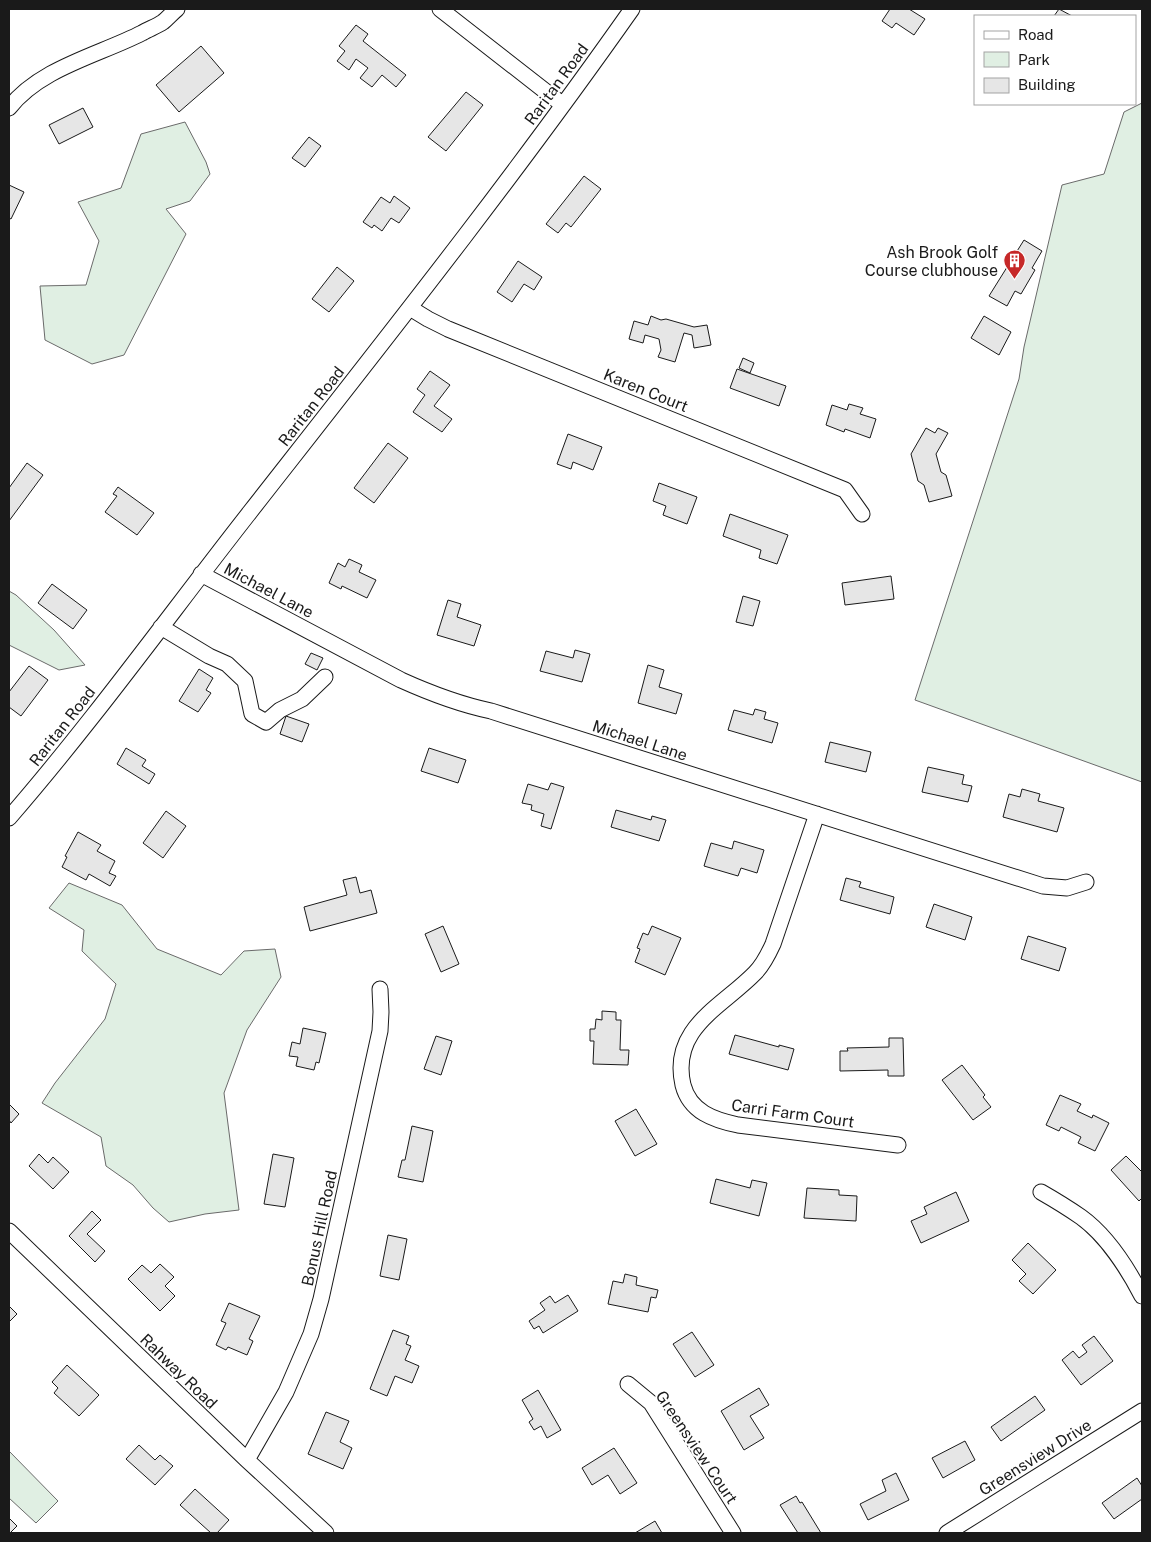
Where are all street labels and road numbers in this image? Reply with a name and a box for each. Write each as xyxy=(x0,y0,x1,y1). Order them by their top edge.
street label: Raritan Road xyxy=(521,40,592,129)
street label: Raritan Road xyxy=(274,363,348,450)
street label: Karen Court xyxy=(601,365,691,416)
street label: Michael Lane xyxy=(221,559,317,622)
street label: Raritan Road xyxy=(25,683,99,770)
street label: Michael Lane xyxy=(590,716,690,765)
street label: Carri Farm Court xyxy=(730,1095,856,1132)
street label: Bonus Hill Road xyxy=(298,1168,341,1288)
street label: Rahway Road xyxy=(136,1330,221,1413)
street label: Greensview Court xyxy=(652,1387,741,1507)
street label: Greensview Drive xyxy=(976,1415,1095,1500)

